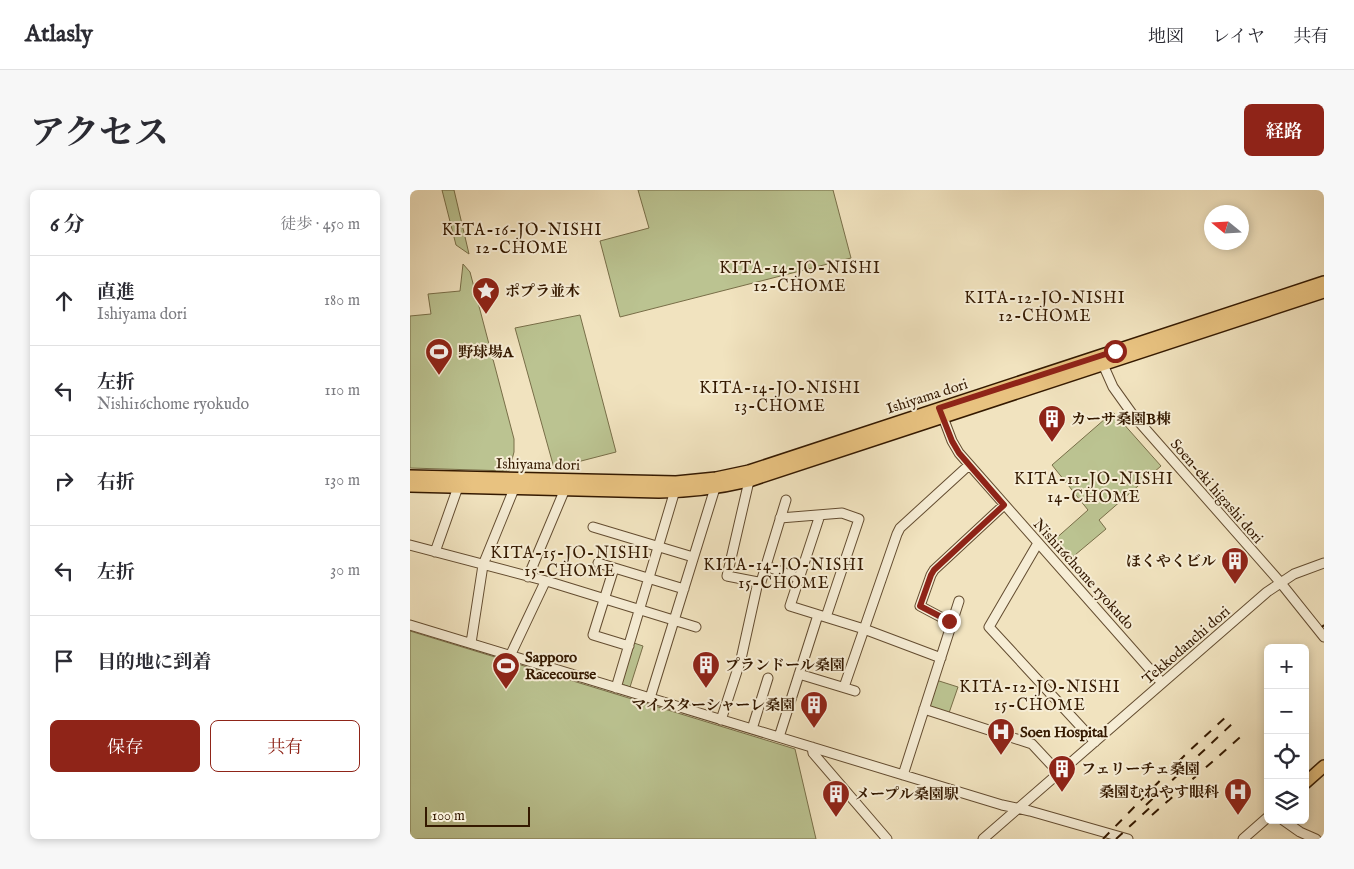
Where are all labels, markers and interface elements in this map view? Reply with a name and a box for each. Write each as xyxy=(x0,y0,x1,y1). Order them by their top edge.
text: Atlasly xyxy=(25,19,93,50)
text: 地図 xyxy=(1148,26,1184,49)
text: レイヤ xyxy=(1212,26,1265,49)
text: 共有 xyxy=(1293,26,1329,49)
button: 経路 xyxy=(1244,104,1324,156)
text: アクセス xyxy=(30,112,169,157)
north arrow xyxy=(1204,205,1249,250)
text: 6 分 xyxy=(50,212,84,239)
text: 徒歩 · 450 m xyxy=(280,215,360,235)
district label: KITA-16-JO-NISHI 12-CHOME xyxy=(442,221,602,259)
district label: KITA-14-JO-NISHI 12-CHOME xyxy=(719,259,881,297)
place icon: ポプラ並木 xyxy=(471,276,501,315)
text: 直進 xyxy=(97,281,135,305)
place label: ポプラ並木 xyxy=(505,282,580,301)
icon: ahead xyxy=(50,287,78,315)
district label: KITA-12-JO-NISHI 12-CHOME xyxy=(964,289,1126,327)
text: 180 m xyxy=(324,291,360,311)
text: Ishiyama dori xyxy=(97,305,187,325)
sports icon: 野球場A xyxy=(424,337,454,376)
route start xyxy=(1104,340,1127,363)
place label: 野球場A xyxy=(458,343,514,362)
text: 左折 xyxy=(97,371,135,395)
street label: Ishiyama dori xyxy=(884,374,970,419)
icon: left xyxy=(50,377,78,405)
district label: KITA-14-JO-NISHI 13-CHOME xyxy=(699,379,861,417)
text: 110 m xyxy=(324,381,360,401)
text: Nishi16chome ryokudo xyxy=(97,395,249,415)
building icon: カーサ桑園B棟 xyxy=(1037,404,1067,443)
place label: カーサ桑園B棟 xyxy=(1071,410,1171,429)
street label: Soen-eki higashi dori xyxy=(1166,435,1267,548)
street label: Ishiyama dori xyxy=(496,454,580,475)
icon: right xyxy=(50,467,78,495)
district label: KITA-11-JO-NISHI 14-CHOME xyxy=(1014,470,1174,508)
text: 右折 xyxy=(97,471,135,495)
text: 130 m xyxy=(324,471,360,491)
street label: Nishi16chome ryokudo xyxy=(1029,515,1138,634)
district label: KITA-15-JO-NISHI 15-CHOME xyxy=(490,544,650,582)
building icon: ほくやくビル xyxy=(1220,546,1250,585)
place label: ほくやくビル xyxy=(1126,552,1216,571)
district label: KITA-14-JO-NISHI 15-CHOME xyxy=(703,556,865,594)
icon: left xyxy=(50,557,78,585)
text: 左折 xyxy=(97,561,135,585)
text: 30 m xyxy=(330,561,360,581)
street label: Tekkodanchi dori xyxy=(1138,602,1234,689)
route end xyxy=(938,610,961,633)
map controls xyxy=(1264,644,1309,824)
button: + xyxy=(1264,644,1309,689)
icon: arrive xyxy=(50,647,78,675)
place label: Sapporo Racecourse xyxy=(525,648,596,684)
building icon: プランドール桑園 xyxy=(691,650,721,689)
text: 目的地に到着 xyxy=(97,651,211,675)
sports icon: Sapporo Racecourse xyxy=(491,651,521,690)
place label: プランドール桑園 xyxy=(725,656,845,675)
district label: KITA-12-JO-NISHI 15-CHOME xyxy=(959,678,1121,716)
button: − xyxy=(1264,689,1309,734)
building icon: マイスターシャーレ桑園 xyxy=(799,690,829,729)
place label: マイスターシャーレ桑園 xyxy=(631,696,795,715)
hospital icon: Soen Hospital xyxy=(986,717,1016,756)
button: 保存 xyxy=(50,720,200,772)
button: 共有 xyxy=(210,720,360,772)
place label: Soen Hospital xyxy=(1020,723,1109,742)
button: locate xyxy=(1264,734,1309,779)
building icon: フェリーチェ桑園 xyxy=(1047,754,1077,793)
place label: フェリーチェ桑園 xyxy=(1081,760,1200,779)
hospital icon: 桑園むねやす眼科 xyxy=(1223,777,1253,816)
building icon: メープル桑園駅 xyxy=(821,779,851,818)
button: layers xyxy=(1264,779,1309,824)
place label: 桑園むねやす眼科 xyxy=(1099,783,1219,802)
place label: メープル桑園駅 xyxy=(855,785,959,804)
scale bar xyxy=(425,804,530,827)
text: 100 m xyxy=(432,807,465,825)

